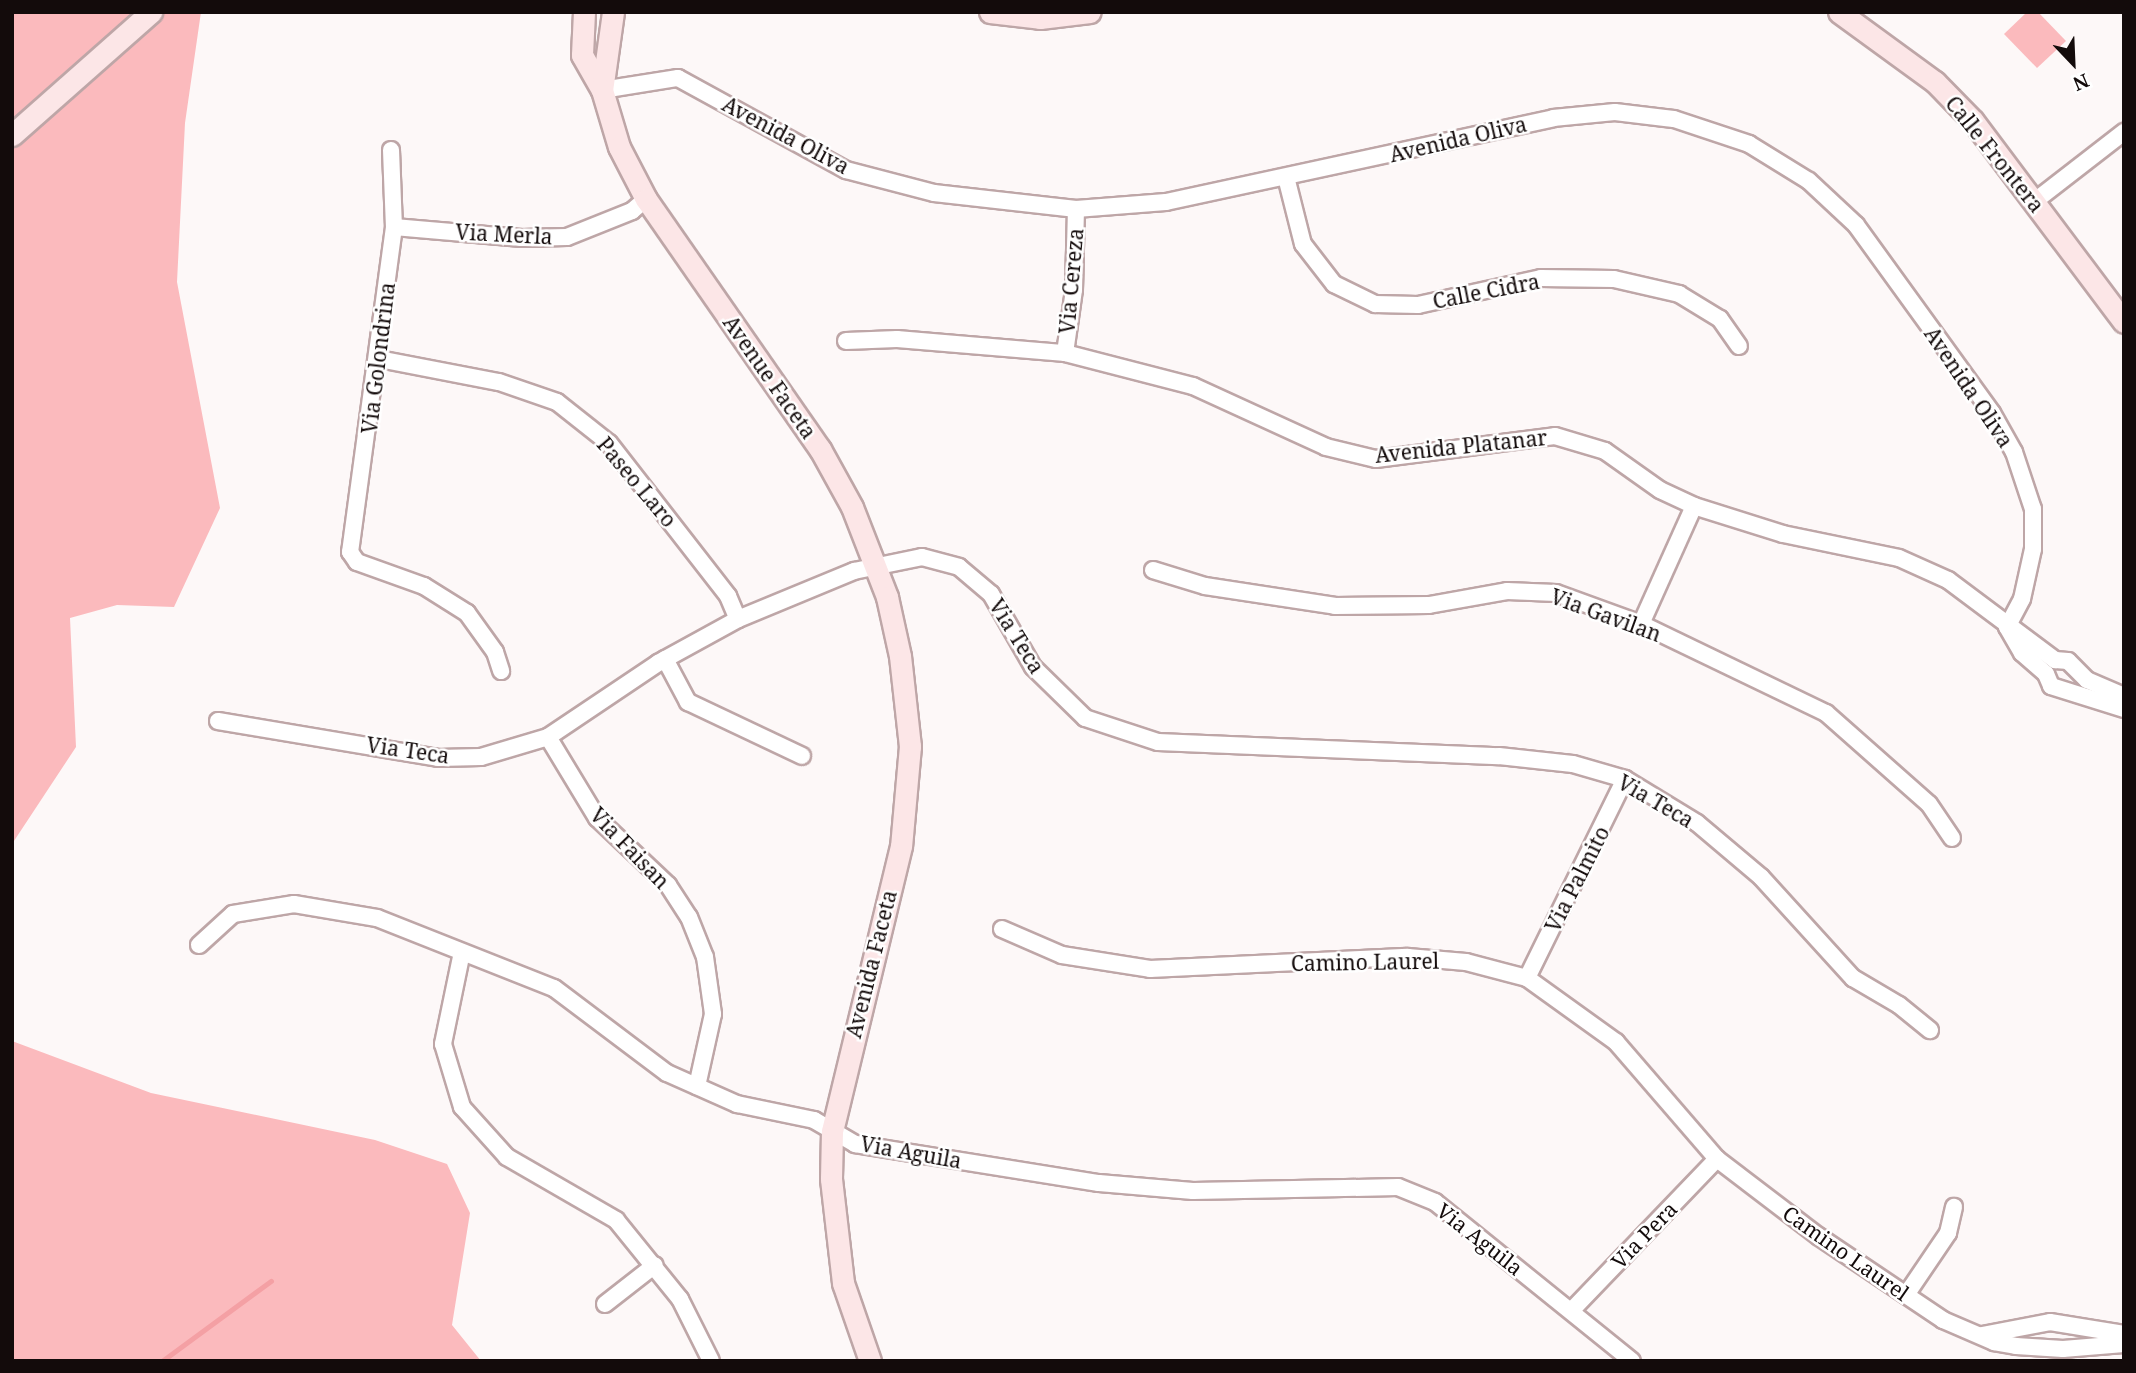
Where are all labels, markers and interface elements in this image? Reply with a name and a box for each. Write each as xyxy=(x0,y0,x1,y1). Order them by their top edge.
north arrow xyxy=(2038,28,2108,98)
text: N xyxy=(2069,67,2093,97)
street label: Avenida Oliva xyxy=(718,91,854,179)
street label: Calle Frontera xyxy=(1940,91,2050,217)
street label: Avenida Oliva xyxy=(1387,111,1529,167)
street label: Via Merla xyxy=(455,219,553,249)
street label: Via Cereza xyxy=(1054,227,1088,335)
street label: Calle Cidra xyxy=(1430,268,1542,314)
street label: Via Golondrina xyxy=(356,281,400,435)
street label: Avenue Faceta xyxy=(718,311,822,443)
street label: Avenida Oliva xyxy=(1919,322,2019,452)
street label: Avenida Platanar xyxy=(1374,424,1548,468)
street label: Paseo Laro xyxy=(592,432,682,532)
street label: Via Gavilan xyxy=(1547,583,1665,647)
street label: Via Teca xyxy=(984,594,1050,678)
street label: Via Teca xyxy=(365,732,451,768)
street label: Via Teca xyxy=(1614,769,1698,833)
street label: Via Faisan xyxy=(585,802,675,894)
street label: Via Palmito xyxy=(1540,822,1614,936)
street label: Avenida Faceta xyxy=(840,887,902,1041)
street label: Camino Laurel xyxy=(1291,948,1439,976)
street label: Via Aguila xyxy=(858,1131,964,1173)
street label: Via Pera xyxy=(1606,1196,1682,1274)
street label: Via Aguila xyxy=(1432,1198,1528,1280)
street label: Camino Laurel xyxy=(1778,1200,1914,1306)

